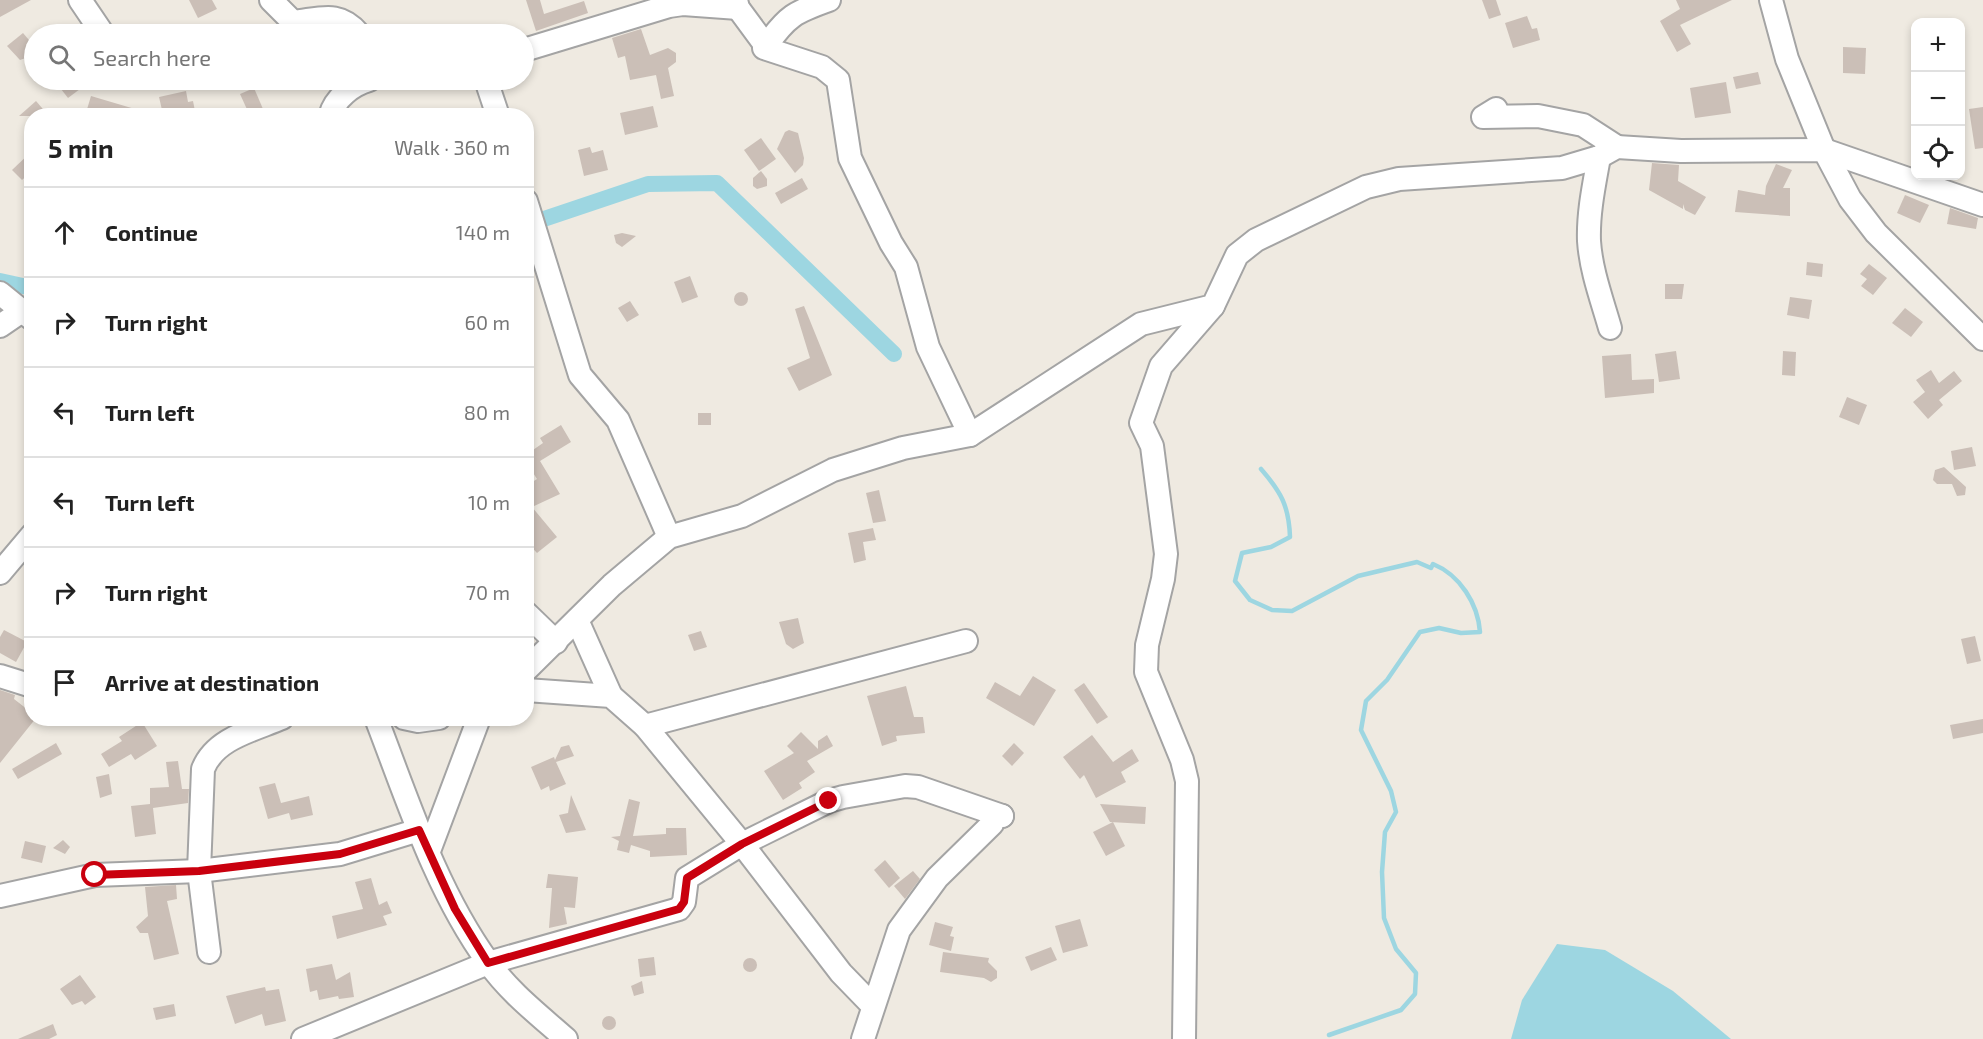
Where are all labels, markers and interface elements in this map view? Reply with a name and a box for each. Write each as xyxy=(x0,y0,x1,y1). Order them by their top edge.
map controls xyxy=(1911,18,1965,180)
button: + xyxy=(1911,18,1965,72)
search box xyxy=(24,24,534,90)
icon: search xyxy=(45,41,78,74)
text: Search here xyxy=(93,44,211,70)
button: − xyxy=(1911,72,1965,126)
button: locate xyxy=(1911,126,1965,180)
text: 5 min xyxy=(48,132,114,163)
text: Walk · 360 m xyxy=(394,135,510,159)
icon: ahead xyxy=(48,216,81,249)
text: Continue xyxy=(105,219,198,245)
text: 140 m xyxy=(456,220,510,244)
icon: right xyxy=(48,306,81,339)
text: Turn right xyxy=(105,309,207,335)
text: 60 m xyxy=(465,310,510,334)
icon: left xyxy=(48,396,81,429)
text: Turn left xyxy=(105,399,194,425)
text: 80 m xyxy=(464,400,510,424)
icon: left xyxy=(48,486,81,519)
text: Turn left xyxy=(105,489,194,515)
text: 10 m xyxy=(468,490,510,514)
icon: right xyxy=(48,576,81,609)
text: Turn right xyxy=(105,579,207,605)
text: 70 m xyxy=(466,580,510,604)
icon: arrive xyxy=(48,666,81,699)
text: Arrive at destination xyxy=(105,669,319,695)
route end xyxy=(815,787,841,813)
route start xyxy=(81,861,107,887)

